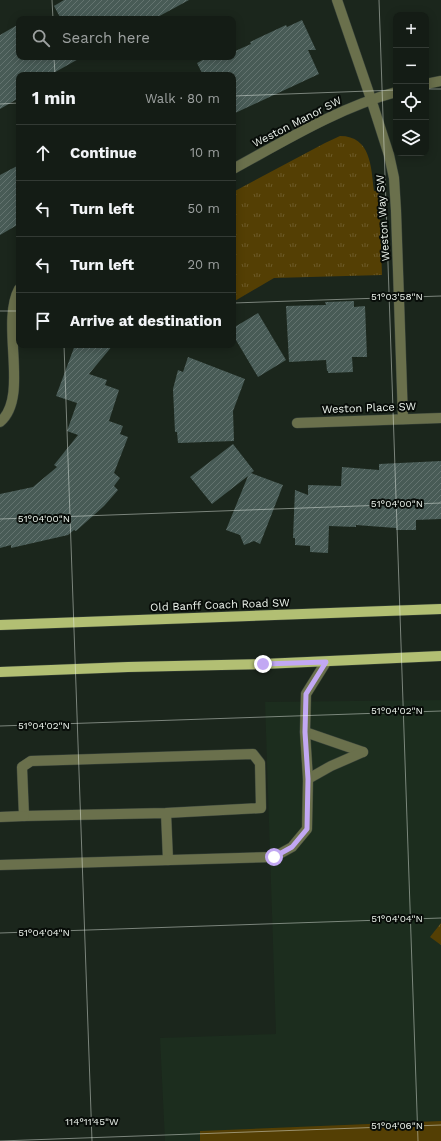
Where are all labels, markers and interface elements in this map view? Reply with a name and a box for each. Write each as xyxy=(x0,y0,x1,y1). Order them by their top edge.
map controls xyxy=(393,12,429,156)
button: + xyxy=(393,12,429,48)
search box xyxy=(16,16,236,60)
icon: search xyxy=(30,27,52,49)
text: Search here xyxy=(62,29,150,47)
button: − xyxy=(393,48,429,84)
button: locate xyxy=(393,84,429,120)
text: 1 min xyxy=(32,88,76,108)
text: Walk · 80 m xyxy=(145,91,220,106)
street label: Weston Manor SW xyxy=(250,94,344,150)
button: layers xyxy=(393,120,429,156)
icon: ahead xyxy=(32,142,54,164)
text: Continue xyxy=(70,144,137,162)
text: 10 m xyxy=(190,145,220,160)
street label: Weston Way SW xyxy=(373,174,393,262)
icon: left xyxy=(32,198,54,220)
text: Turn left xyxy=(70,200,134,218)
text: 50 m xyxy=(188,201,220,216)
icon: left xyxy=(32,254,54,276)
text: Turn left xyxy=(70,256,134,274)
text: 20 m xyxy=(188,257,220,272)
text: 51°03'58"N xyxy=(371,291,423,302)
icon: arrive xyxy=(32,310,54,332)
text: Arrive at destination xyxy=(70,312,222,330)
street label: Weston Place SW xyxy=(322,400,417,416)
text: 51°04'00"N xyxy=(371,498,423,509)
text: 51°04'00"N xyxy=(18,513,70,524)
street label: Old Banff Coach Road SW xyxy=(150,596,290,614)
route end xyxy=(254,655,272,673)
text: 51°04'02"N xyxy=(371,705,423,716)
text: 51°04'02"N xyxy=(18,720,70,731)
route start xyxy=(265,848,283,866)
text: 51°04'04"N xyxy=(371,913,423,924)
text: 51°04'04"N xyxy=(18,927,70,938)
text: 114°11'45"W xyxy=(65,1116,119,1127)
text: 51°04'06"N xyxy=(371,1120,423,1131)

